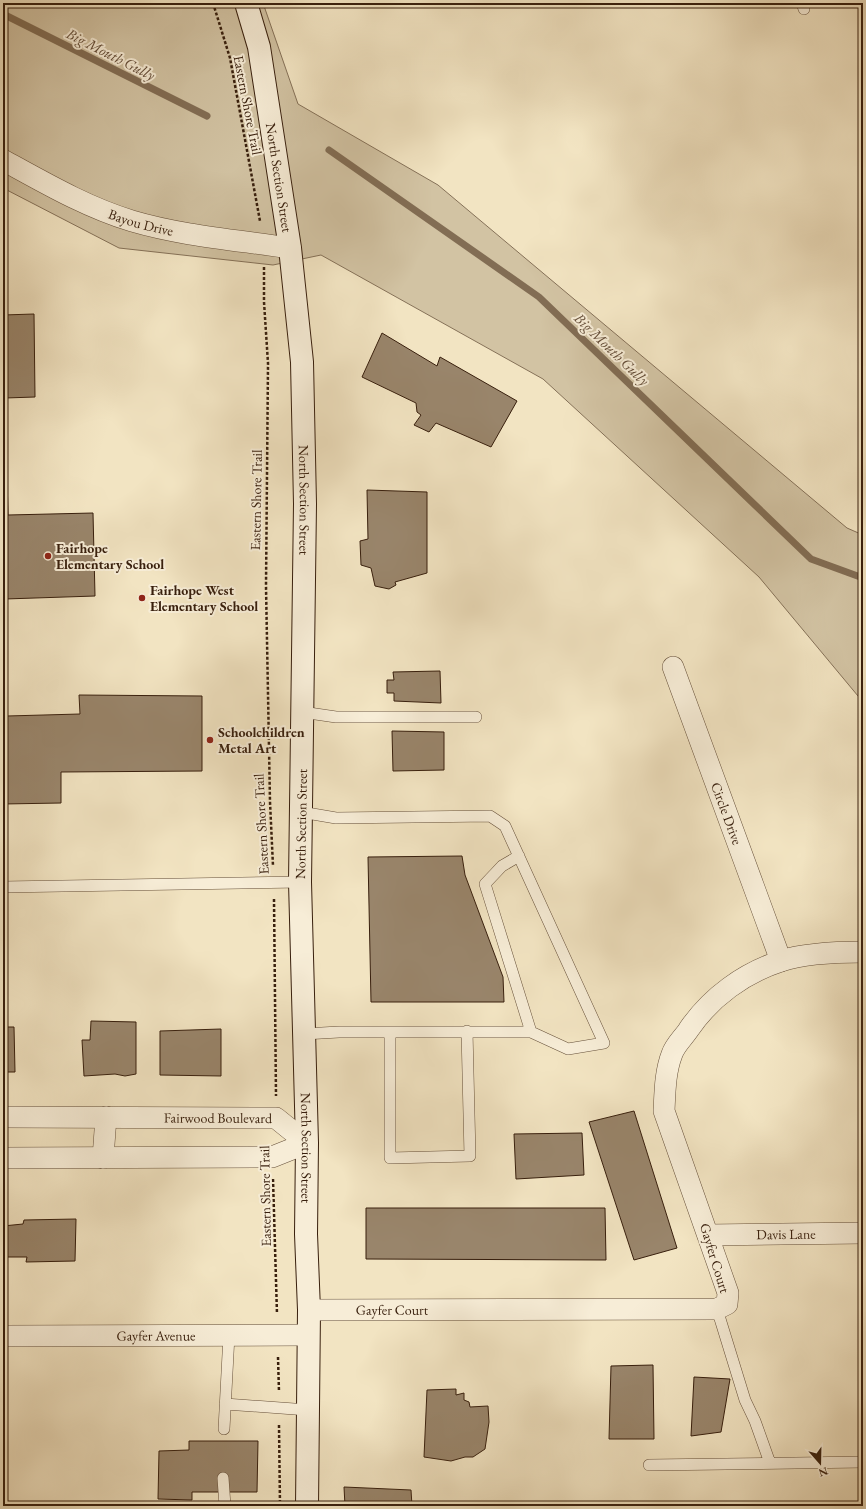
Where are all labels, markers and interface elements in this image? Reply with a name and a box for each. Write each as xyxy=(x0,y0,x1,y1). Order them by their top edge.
water label: Big Mouth Gully xyxy=(63,23,158,84)
street label: Eastern Shore Trail xyxy=(230,54,267,157)
street label: North Section Street xyxy=(262,122,297,234)
street label: Bayou Drive xyxy=(106,205,175,240)
water label: Big Mouth Gully xyxy=(570,308,653,389)
street label: North Section Street xyxy=(295,445,314,556)
street label: Eastern Shore Trail xyxy=(246,449,266,551)
place label: Fairhope Elementary School xyxy=(56,539,164,573)
marker: Fairhope Elementary School xyxy=(43,551,53,561)
place label: Fairhope West Elementary School xyxy=(150,581,258,615)
marker: Fairhope West Elementary School xyxy=(137,593,147,603)
place label: Schoolchildren Metal Art xyxy=(218,723,305,757)
marker: Schoolchildren Metal Art xyxy=(205,735,215,745)
street label: North Section Street xyxy=(291,768,311,879)
street label: Eastern Shore Trail xyxy=(249,772,273,875)
street label: Circle Drive xyxy=(707,780,747,848)
street label: North Section Street xyxy=(297,1092,316,1204)
street label: Fairwood Boulevard xyxy=(164,1109,273,1127)
street label: Eastern Shore Trail xyxy=(255,1145,275,1247)
street label: Gayfer Court xyxy=(696,1221,734,1296)
street label: Davis Lane xyxy=(756,1225,816,1243)
street label: Gayfer Court xyxy=(356,1301,429,1319)
street label: Gayfer Avenue xyxy=(116,1326,196,1345)
north arrow xyxy=(800,1443,840,1483)
text: N xyxy=(817,1464,830,1481)

